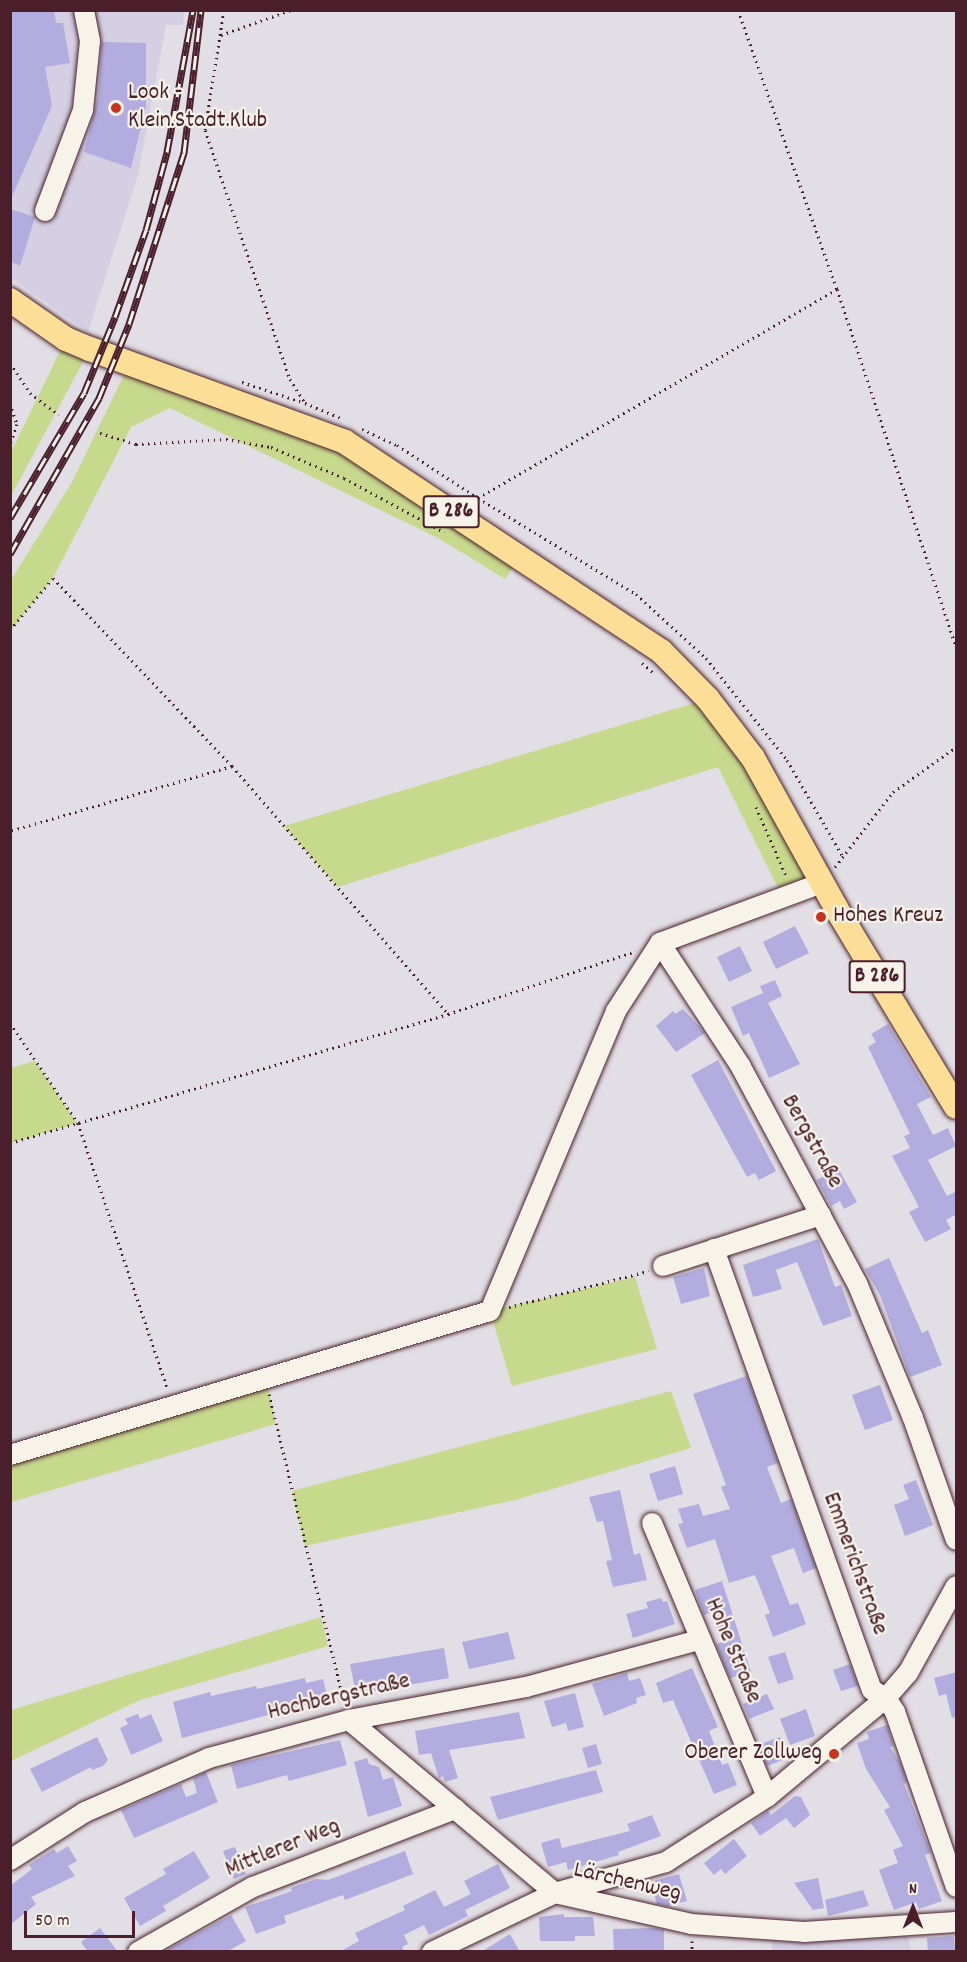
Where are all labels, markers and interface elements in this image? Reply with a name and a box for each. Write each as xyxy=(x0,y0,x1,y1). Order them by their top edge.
place label: Look - Klein.Stadt.Klub xyxy=(128,80,267,136)
marker: Look - Klein.Stadt.Klub xyxy=(109,101,123,115)
road number: B 286 xyxy=(422,493,480,531)
place label: Hohes Kreuz xyxy=(833,903,943,931)
marker: Hohes Kreuz xyxy=(814,910,828,924)
road number: B 286 xyxy=(848,958,906,996)
street label: Bergstraße xyxy=(774,1090,848,1194)
street label: Emmerichstraße xyxy=(815,1489,893,1639)
street label: Hohe Straße xyxy=(697,1594,767,1708)
street label: Hochbergstraße xyxy=(265,1668,413,1728)
place label: Oberer Zollweg xyxy=(684,1740,822,1768)
marker: Oberer Zollweg xyxy=(827,1747,841,1761)
street label: Mittlerer Weg xyxy=(221,1813,345,1885)
street label: Lärchenweg xyxy=(570,1857,684,1909)
north arrow xyxy=(883,1878,943,1938)
text: N xyxy=(909,1878,917,1901)
scale bar xyxy=(27,1899,138,1937)
text: 50 m xyxy=(35,1909,70,1934)

